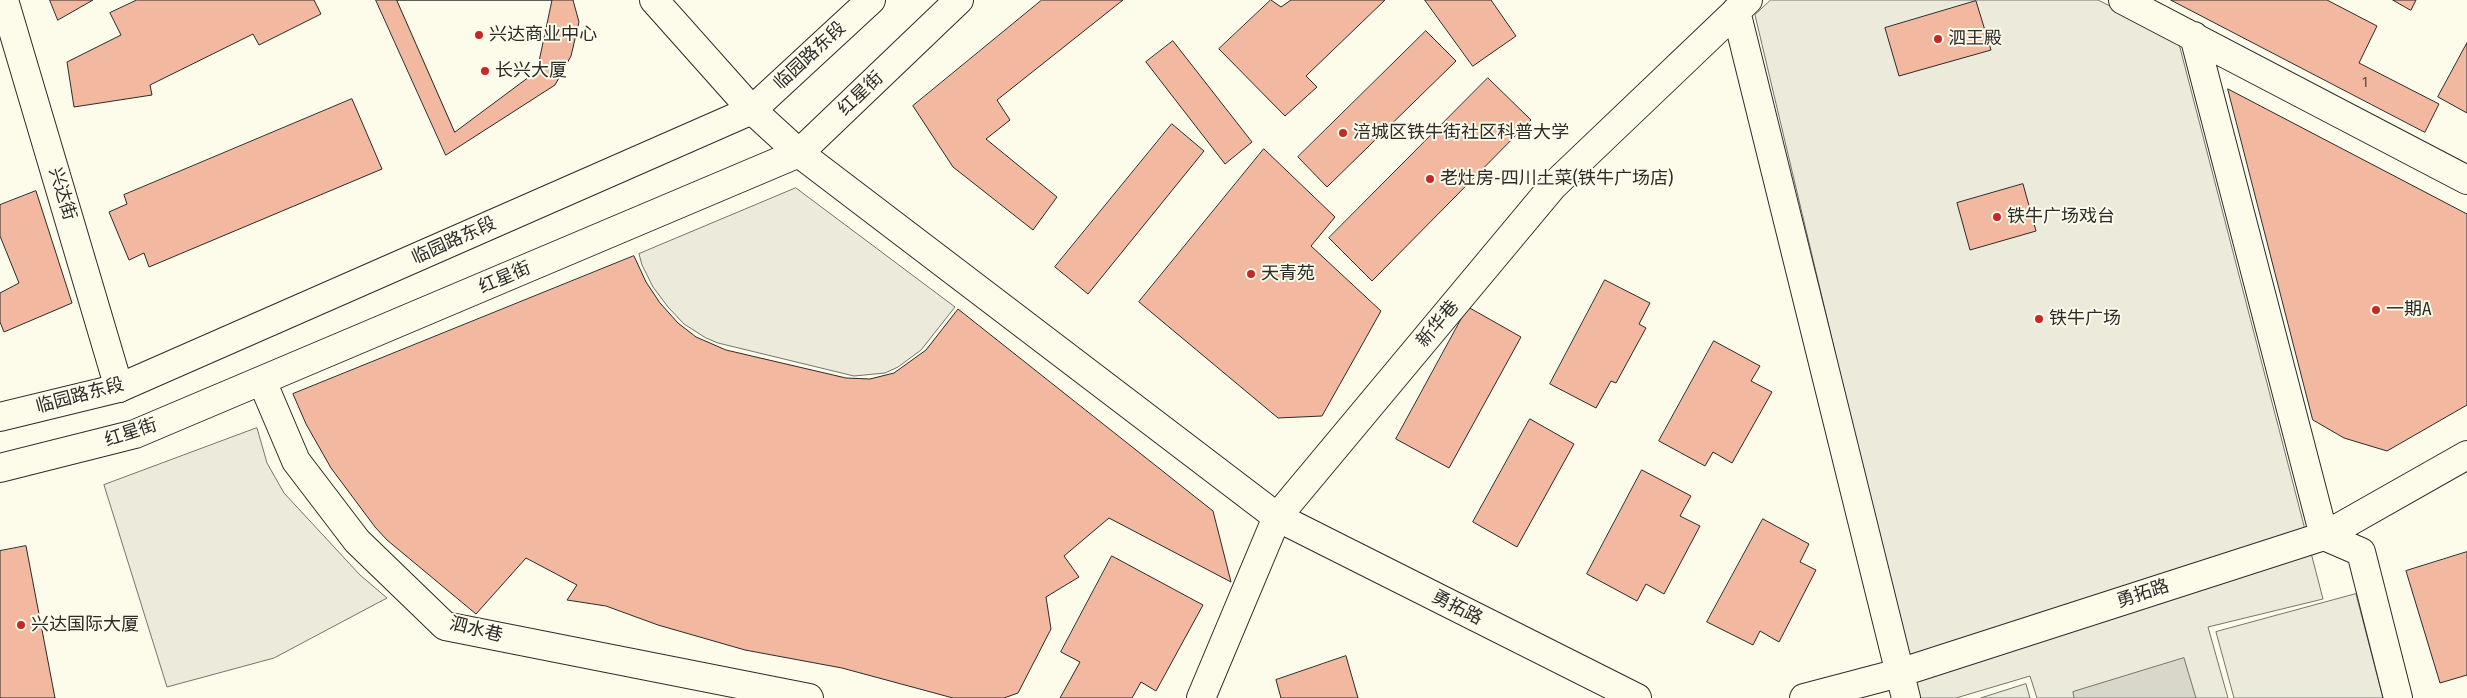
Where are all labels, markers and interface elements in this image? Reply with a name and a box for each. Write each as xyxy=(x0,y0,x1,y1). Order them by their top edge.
street label: 临园路东段 xyxy=(770,17,850,95)
place label: 兴达商业中心 xyxy=(489,24,597,46)
place label: 泗王殿 xyxy=(1948,28,2002,50)
marker: 兴达商业中心 xyxy=(473,29,485,41)
marker: 泗王殿 xyxy=(1932,33,1944,45)
place label: 长兴大厦 xyxy=(495,60,567,82)
marker: 长兴大厦 xyxy=(479,65,491,77)
street label: 红星街 xyxy=(834,67,888,121)
house number: 1 xyxy=(2362,74,2368,92)
place label: 涪城区铁牛街社区科普大学 xyxy=(1353,122,1569,144)
marker: 涪城区铁牛街社区科普大学 xyxy=(1337,127,1349,139)
street label: 兴达街 xyxy=(44,165,80,223)
place label: 老灶房-四川土菜(铁牛广场店) xyxy=(1440,168,1673,190)
marker: 老灶房-四川土菜(铁牛广场店) xyxy=(1424,173,1436,185)
place label: 铁牛广场戏台 xyxy=(2007,206,2115,228)
marker: 铁牛广场戏台 xyxy=(1991,211,2003,223)
street label: 临园路东段 xyxy=(408,213,500,269)
street label: 红星街 xyxy=(476,258,534,298)
place label: 天青苑 xyxy=(1261,263,1315,285)
marker: 天青苑 xyxy=(1245,268,1257,280)
street label: 新华巷 xyxy=(1412,296,1464,352)
place label: 一期A xyxy=(2386,299,2431,321)
marker: 一期A xyxy=(2370,304,2382,316)
place label: 铁牛广场 xyxy=(2049,308,2121,330)
marker: 铁牛广场 xyxy=(2033,313,2045,325)
street label: 临园路东段 xyxy=(34,374,126,418)
street label: 红星街 xyxy=(102,414,160,452)
street label: 勇拓路 xyxy=(2114,575,2172,613)
street label: 勇拓路 xyxy=(1428,586,1486,630)
street label: 泗水巷 xyxy=(447,613,505,647)
place label: 兴达国际大厦 xyxy=(31,614,139,636)
marker: 兴达国际大厦 xyxy=(15,619,27,631)

